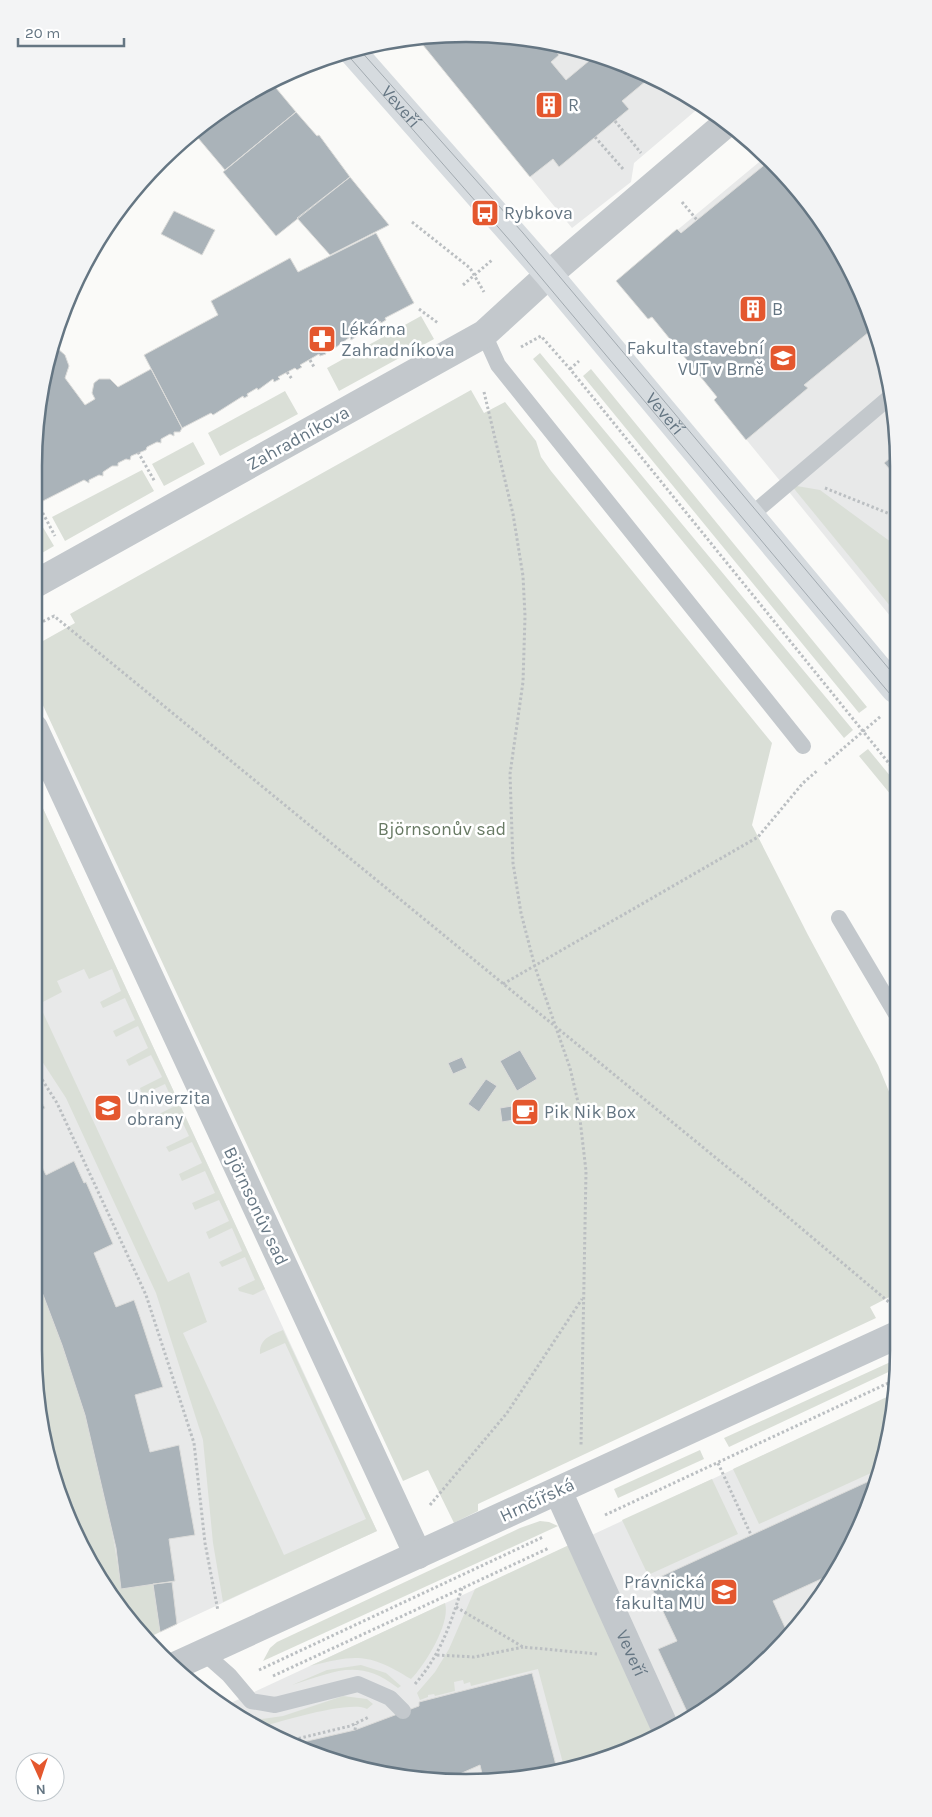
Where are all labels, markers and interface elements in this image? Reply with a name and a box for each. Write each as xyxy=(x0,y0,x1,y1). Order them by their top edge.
scale bar xyxy=(18,15,124,47)
text: 20 m xyxy=(25,24,60,42)
street label: Veveří xyxy=(376,81,426,133)
building icon: R xyxy=(534,90,564,120)
place label: R xyxy=(568,94,579,116)
bus stop icon: Rybkova xyxy=(470,198,500,228)
place label: Rybkova xyxy=(504,202,573,224)
building icon: B xyxy=(738,294,768,324)
place label: B xyxy=(772,298,783,320)
place label: Lékárna Zahradníkova xyxy=(341,318,455,361)
pharmacy icon: Lékárna Zahradníkova xyxy=(307,324,337,354)
place label: Fakulta stavební VUT v Brně xyxy=(627,337,765,380)
school or university icon: Fakulta stavební VUT v Brně xyxy=(768,343,798,373)
street label: Veveří xyxy=(641,388,689,440)
street label: Zahradníkova xyxy=(243,401,353,475)
park label: Björnsonův sad xyxy=(378,818,506,840)
place label: Univerzita obrany xyxy=(127,1087,210,1130)
school or university icon: Univerzita obrany xyxy=(93,1093,123,1123)
cafe icon: Pik Nik Box xyxy=(510,1097,540,1127)
place label: Pik Nik Box xyxy=(544,1101,636,1123)
street label: Björnsonův sad xyxy=(219,1143,293,1269)
street label: Hrnčířská xyxy=(496,1473,578,1527)
place label: Právnická fakulta MU xyxy=(615,1571,705,1614)
school or university icon: Právnická fakulta MU xyxy=(709,1577,739,1607)
street label: Veveří xyxy=(611,1626,652,1681)
north arrow xyxy=(15,1752,65,1802)
text: N xyxy=(35,1781,46,1798)

